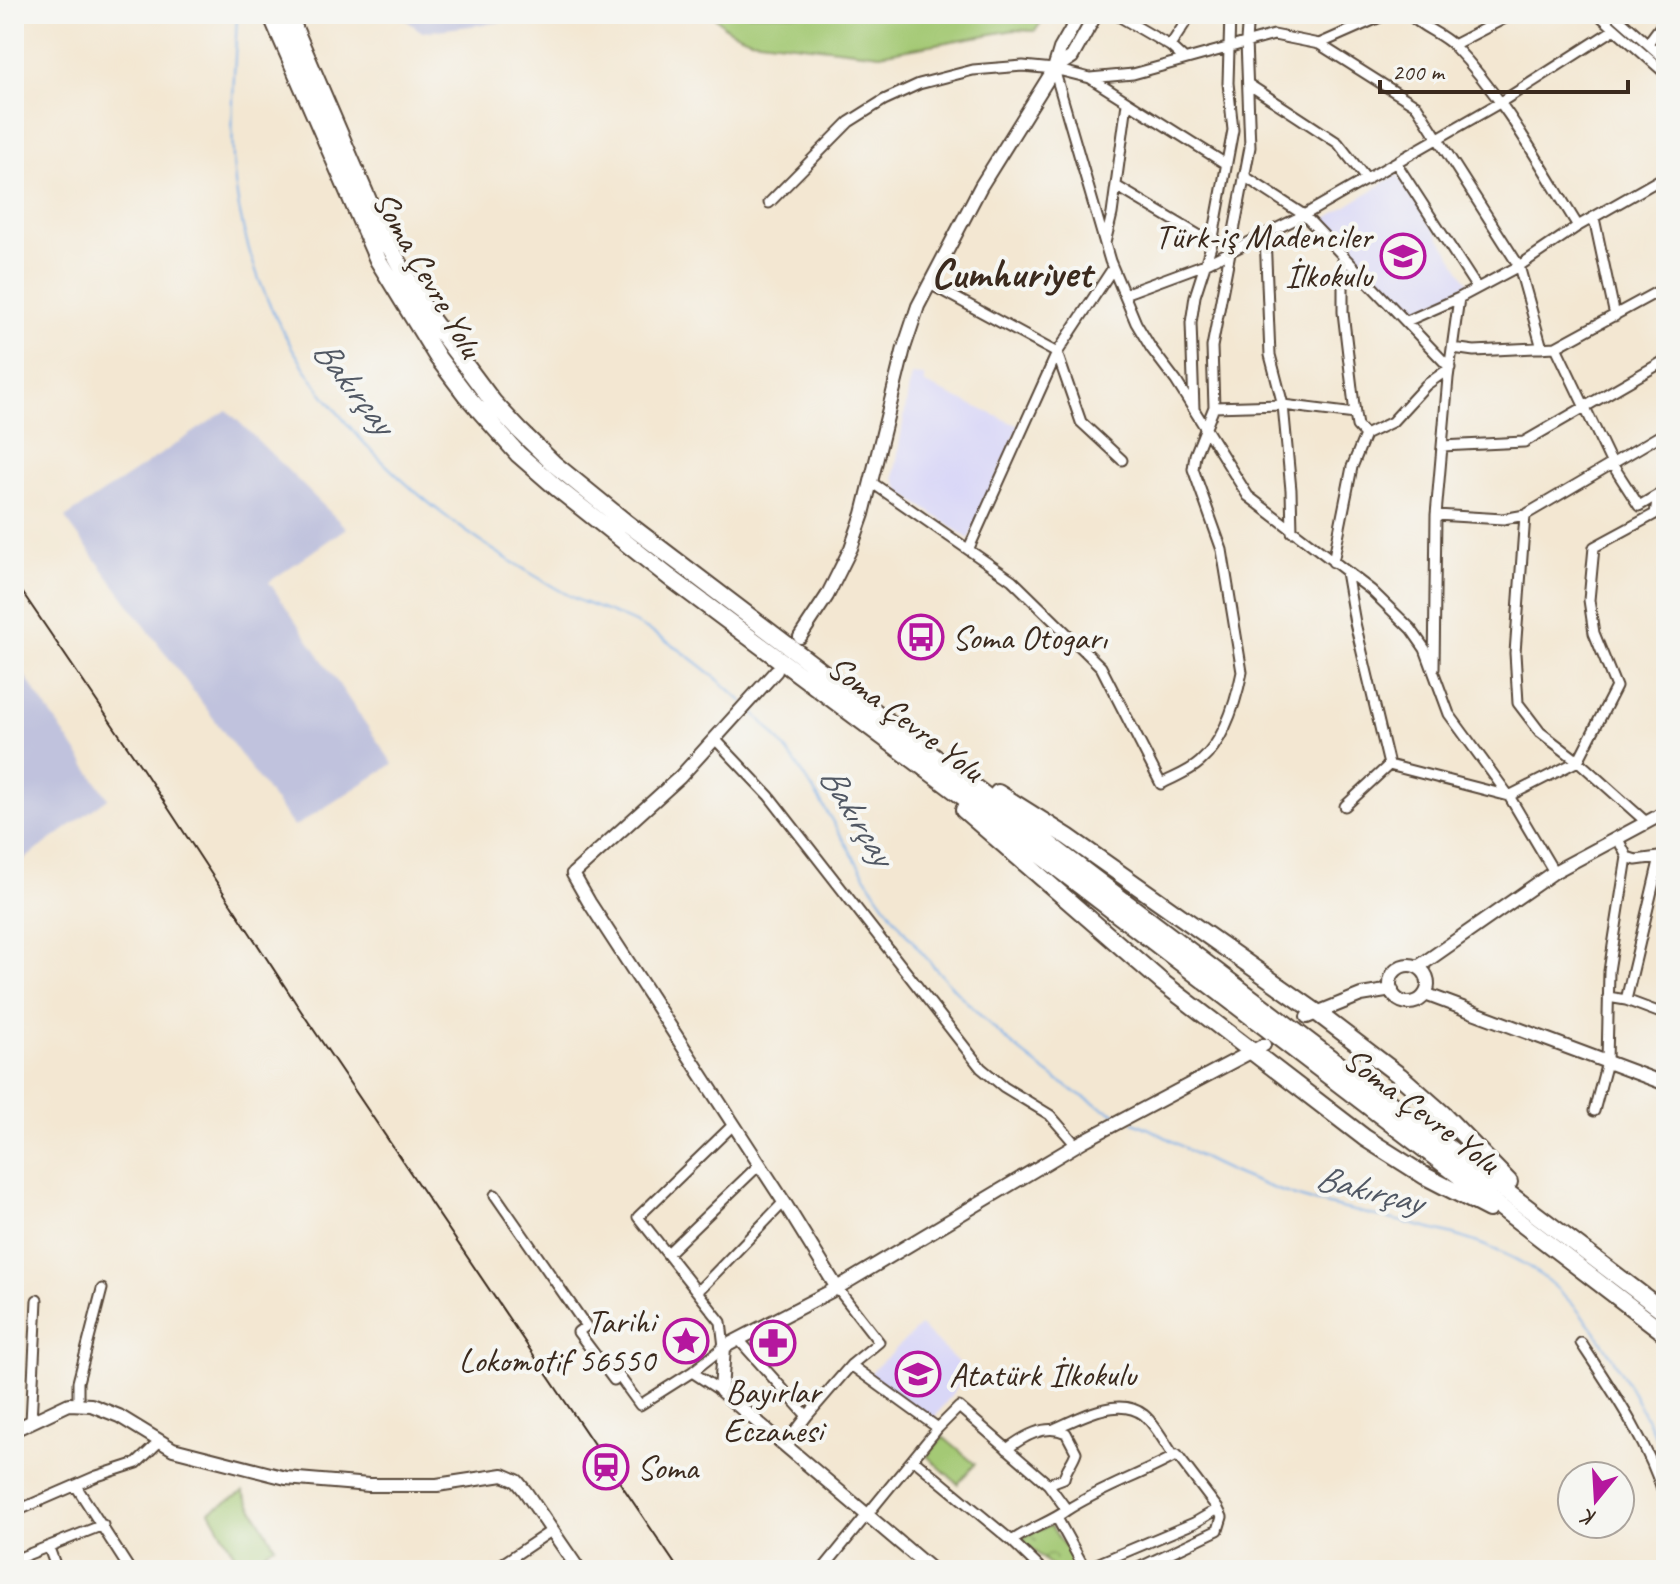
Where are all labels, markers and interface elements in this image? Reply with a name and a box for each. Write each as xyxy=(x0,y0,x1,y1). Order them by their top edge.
scale bar xyxy=(1380,44,1628,94)
text: 200 m xyxy=(1392,57,1446,87)
street label: Soma Çevre Yolu xyxy=(363,183,494,367)
place label: Türk-iş Madenciler İlkokulu xyxy=(1155,215,1375,297)
school or university icon: Türk-iş Madenciler İlkokulu xyxy=(1379,232,1427,280)
district label: Cumhuriyet xyxy=(931,247,1096,300)
water label: Bakırçay xyxy=(303,330,409,447)
bus stop icon: Soma Otogarı xyxy=(897,613,945,661)
place label: Soma Otogarı xyxy=(952,616,1108,659)
street label: Soma Çevre Yolu xyxy=(819,645,995,792)
water label: Bakırçay xyxy=(809,757,908,878)
street label: Soma Çevre Yolu xyxy=(1335,1037,1511,1184)
water label: Bakırçay xyxy=(1311,1154,1432,1226)
place label: Tarihi Lokomotif 56550 xyxy=(459,1300,660,1382)
place icon: Tarihi Lokomotif 56550 xyxy=(662,1317,710,1365)
pharmacy icon: Bayırlar Eczanesi xyxy=(749,1319,797,1367)
school or university icon: Atatürk İlkokulu xyxy=(894,1350,942,1398)
place label: Atatürk İlkokulu xyxy=(949,1353,1138,1396)
place label: Bayırlar Eczanesi xyxy=(723,1370,828,1452)
station icon: Soma xyxy=(582,1443,630,1491)
place label: Soma xyxy=(637,1446,700,1489)
north arrow xyxy=(1556,1460,1636,1540)
text: K xyxy=(1576,1502,1600,1533)

